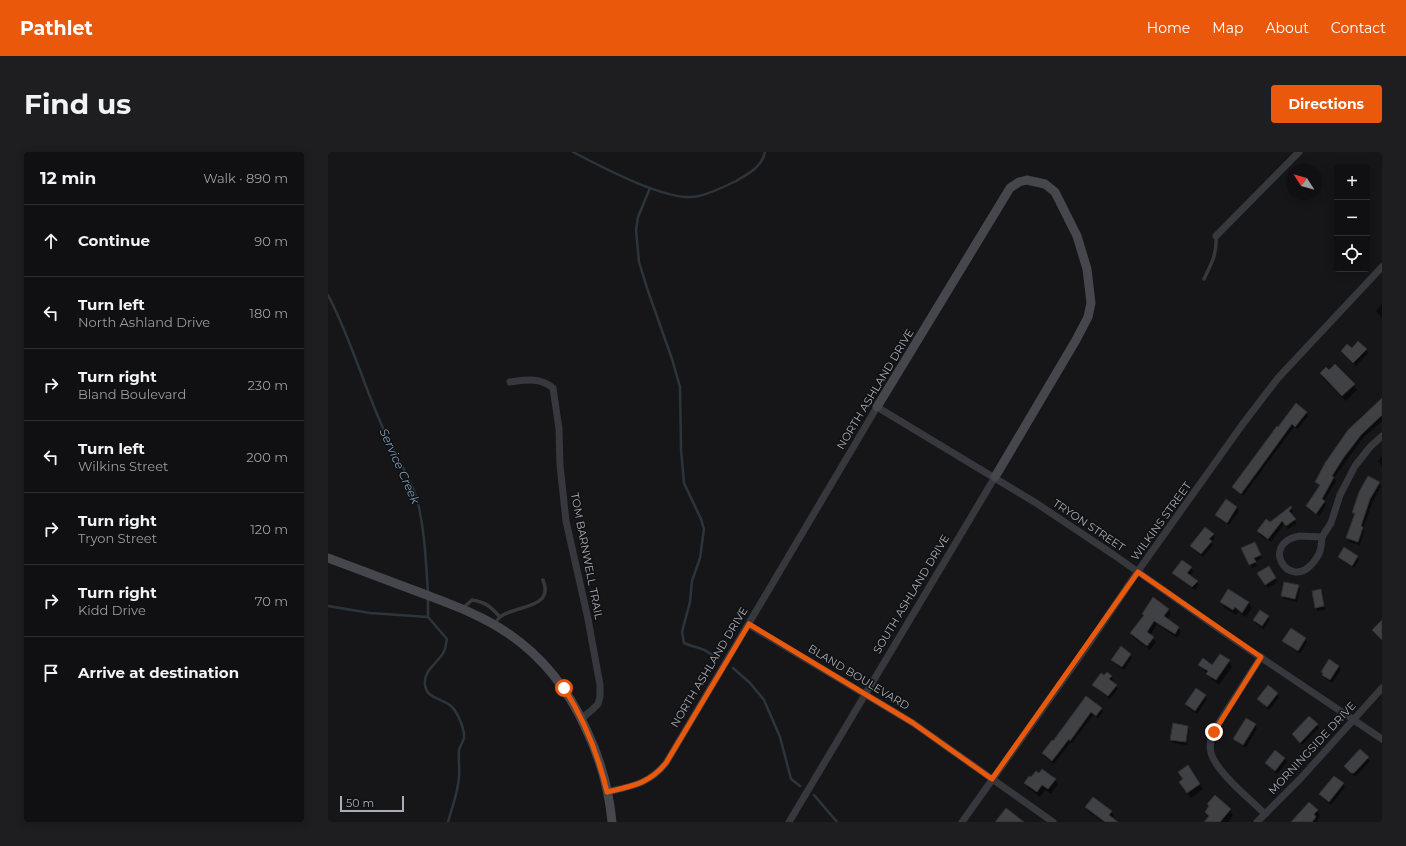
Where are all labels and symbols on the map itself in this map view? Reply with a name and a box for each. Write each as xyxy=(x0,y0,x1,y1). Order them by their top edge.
north arrow xyxy=(1286,164,1322,200)
street label: NORTH ASHLAND DRIVE xyxy=(833,326,917,452)
water label: Service Creek xyxy=(377,426,424,507)
street label: WILKINS STREET xyxy=(1128,478,1195,563)
street label: TOM BARNWELL TRAIL xyxy=(568,491,606,621)
street label: TRYON STREET xyxy=(1050,496,1128,555)
street label: SOUTH ASHLAND DRIVE xyxy=(870,532,952,656)
street label: NORTH ASHLAND DRIVE xyxy=(667,604,751,730)
street label: BLAND BOULEVARD xyxy=(806,641,912,713)
route start xyxy=(555,679,573,697)
street label: MORNINGSIDE DRIVE xyxy=(1265,699,1359,797)
route end xyxy=(1205,723,1223,741)
scale bar xyxy=(340,794,404,813)

